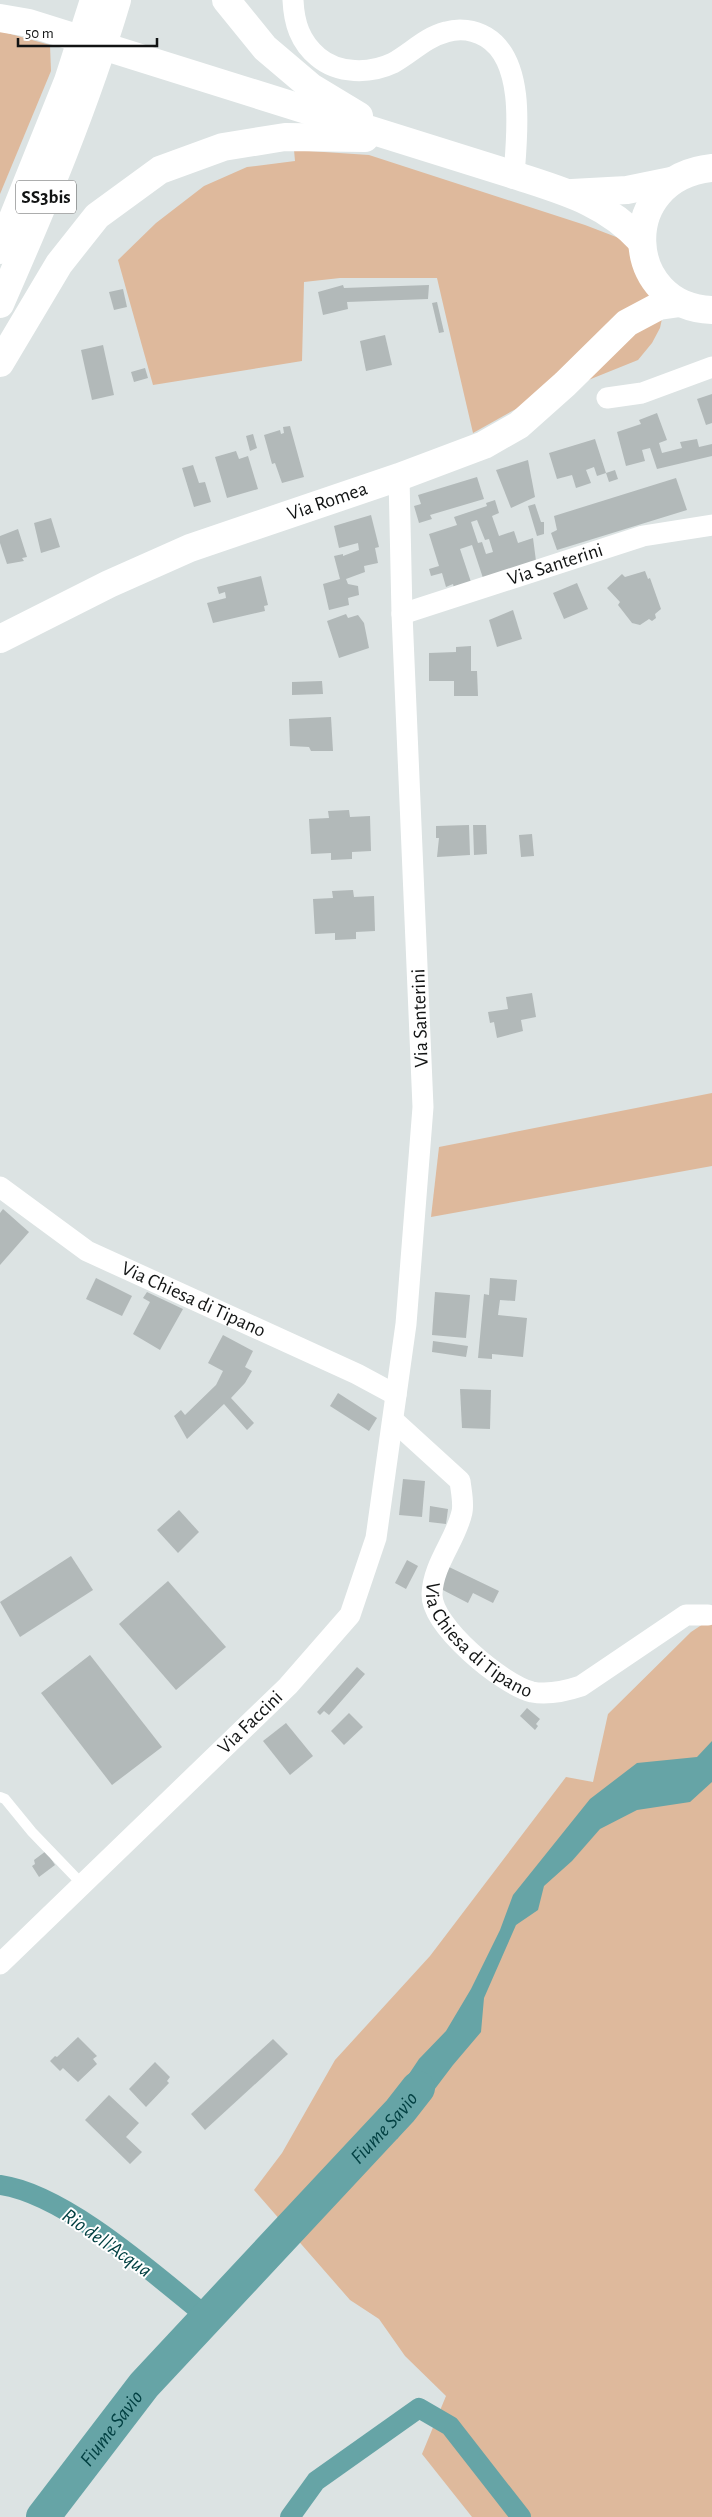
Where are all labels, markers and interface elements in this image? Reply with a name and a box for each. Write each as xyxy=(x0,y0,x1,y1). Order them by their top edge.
scale bar xyxy=(18,15,156,47)
text: 50 m xyxy=(25,26,54,41)
road number: SS3bis xyxy=(16,180,76,213)
street label: Via Romea xyxy=(285,478,370,524)
street label: Via Santerini xyxy=(505,540,605,589)
street label: Via Santerini xyxy=(408,968,432,1068)
street label: Via Chiesa di Tipano xyxy=(118,1258,269,1341)
street label: Via Chiesa di Tipano xyxy=(422,1581,535,1701)
street label: Via Faccini xyxy=(214,1687,287,1758)
water label: Fiume Savio xyxy=(346,2088,421,2168)
water label: Rio dell'Acqua xyxy=(59,2205,155,2281)
water label: Fiume Savio xyxy=(76,2386,146,2470)

